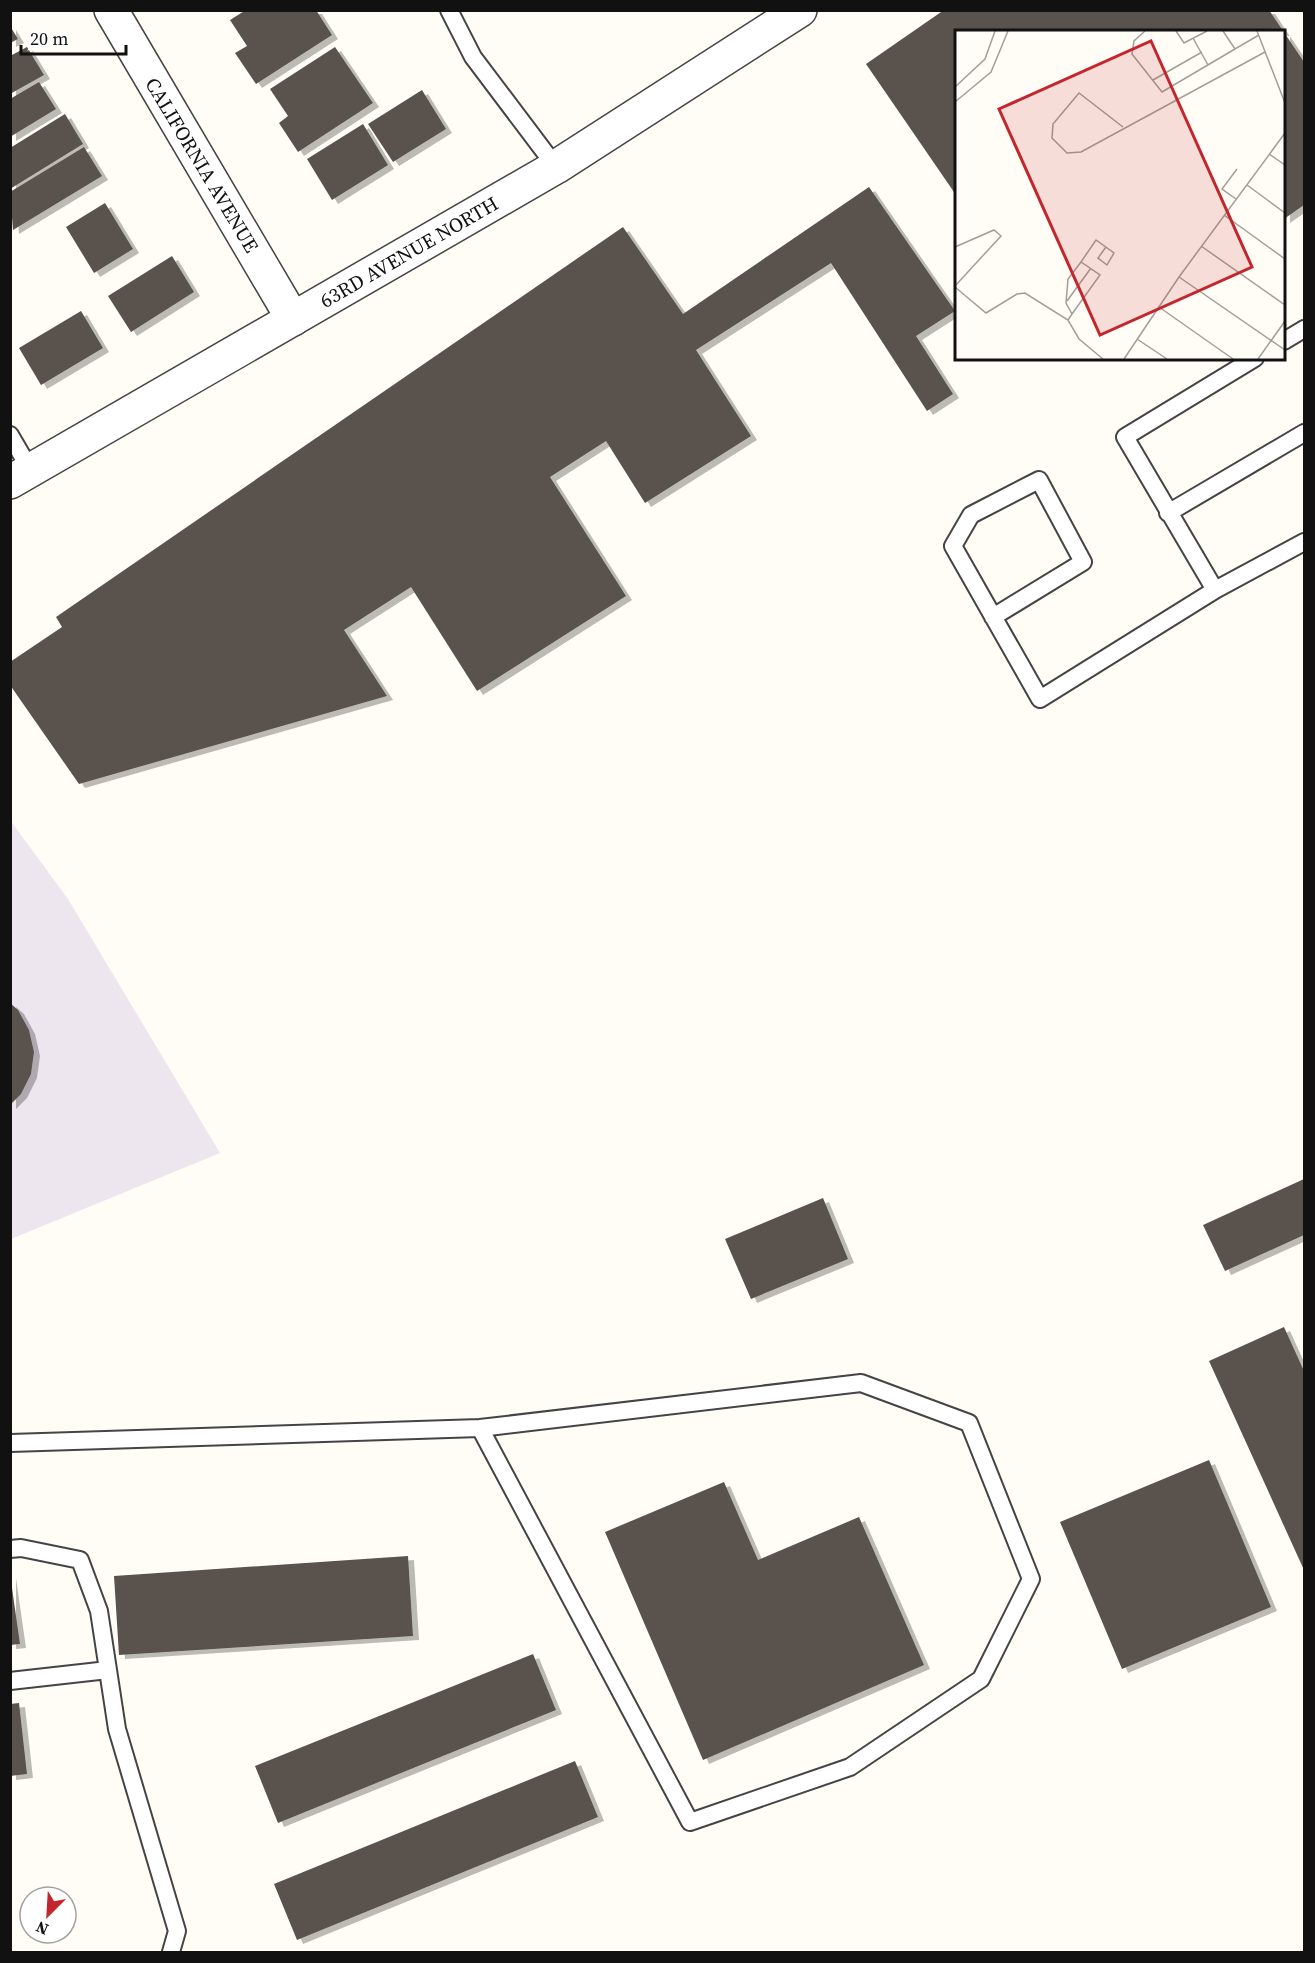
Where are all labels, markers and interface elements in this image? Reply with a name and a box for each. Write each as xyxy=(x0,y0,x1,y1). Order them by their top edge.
scale bar xyxy=(21,18,126,56)
text: 20 m xyxy=(30,26,68,51)
inset map xyxy=(955,30,1285,360)
street label: CALIFORNIA AVENUE xyxy=(139,72,265,258)
street label: 63RD AVENUE NORTH xyxy=(315,189,503,315)
north arrow xyxy=(18,1885,78,1945)
text: N xyxy=(32,1916,52,1941)

